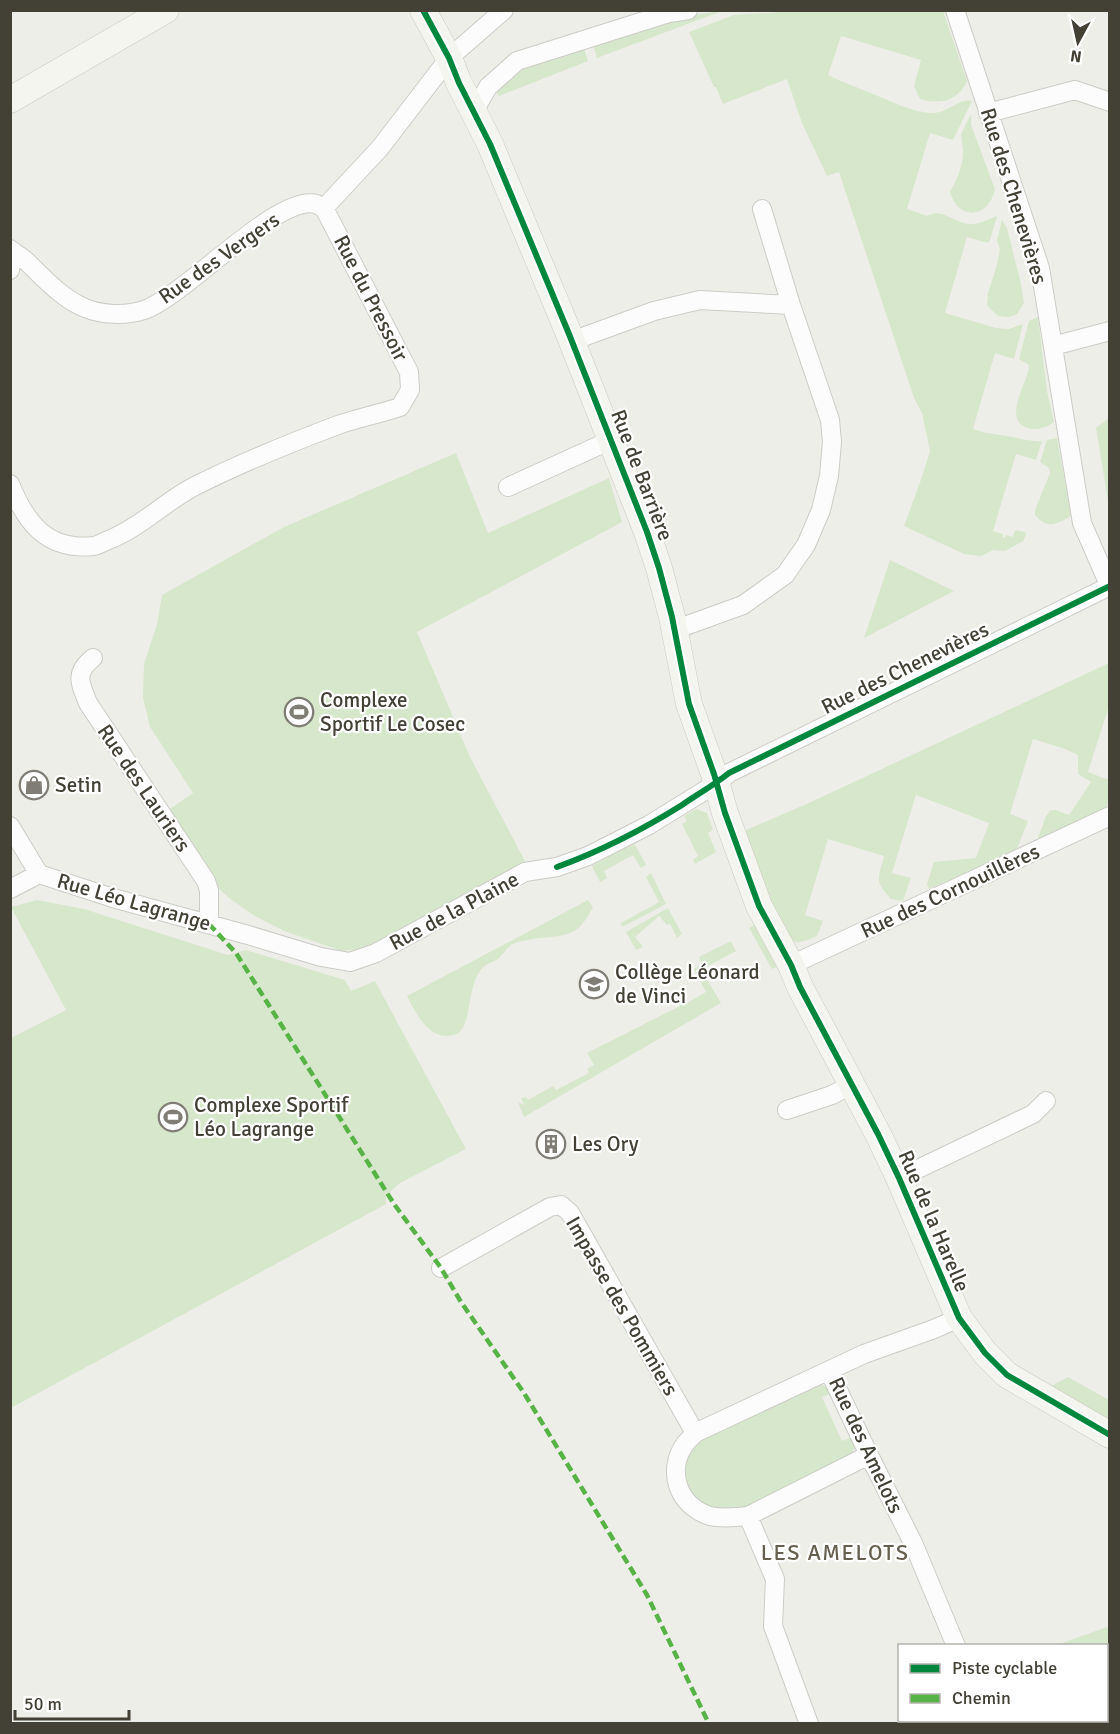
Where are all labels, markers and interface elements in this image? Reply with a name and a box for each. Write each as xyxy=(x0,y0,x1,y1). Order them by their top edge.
north arrow xyxy=(1048,12,1108,72)
text: N xyxy=(1069,45,1083,67)
street label: Rue des Chenevières xyxy=(975,105,1053,287)
street label: Rue des Vergers xyxy=(153,207,285,309)
street label: Rue du Pressoir xyxy=(328,231,414,366)
street label: Rue de Barrière xyxy=(605,406,679,544)
street label: Rue des Chenevières xyxy=(817,616,993,720)
place label: Complexe Sportif Le Cosec xyxy=(320,687,465,737)
sports icon: Complexe Sportif Le Cosec xyxy=(283,696,315,728)
street label: Rue des Lauriers xyxy=(92,719,196,857)
shop icon: Setin xyxy=(18,769,50,801)
place label: Setin xyxy=(55,772,102,798)
street label: Rue des Cornouillères xyxy=(856,838,1044,944)
street label: Rue de la Plaine xyxy=(385,866,523,956)
street label: Rue Léo Lagrange xyxy=(54,868,214,936)
place label: Collège Léonard de Vinci xyxy=(615,959,760,1009)
school or university icon: Collège Léonard de Vinci xyxy=(578,968,610,1000)
place label: Complexe Sportif Léo Lagrange xyxy=(194,1092,349,1142)
sports icon: Complexe Sportif Léo Lagrange xyxy=(157,1101,189,1133)
building icon: Les Ory xyxy=(535,1128,567,1160)
place label: Les Ory xyxy=(572,1131,639,1157)
street label: Rue de la Harelle xyxy=(892,1146,976,1296)
street label: Impasse des Pommiers xyxy=(560,1212,684,1400)
street label: Rue des Amelots xyxy=(823,1373,909,1517)
district label: LES AMELOTS xyxy=(761,1539,909,1566)
legend xyxy=(898,1644,1108,1722)
text: Piste cyclable xyxy=(952,1657,1057,1679)
scale bar xyxy=(15,1683,129,1721)
text: Chemin xyxy=(952,1687,1011,1709)
text: 50 m xyxy=(24,1693,62,1715)

